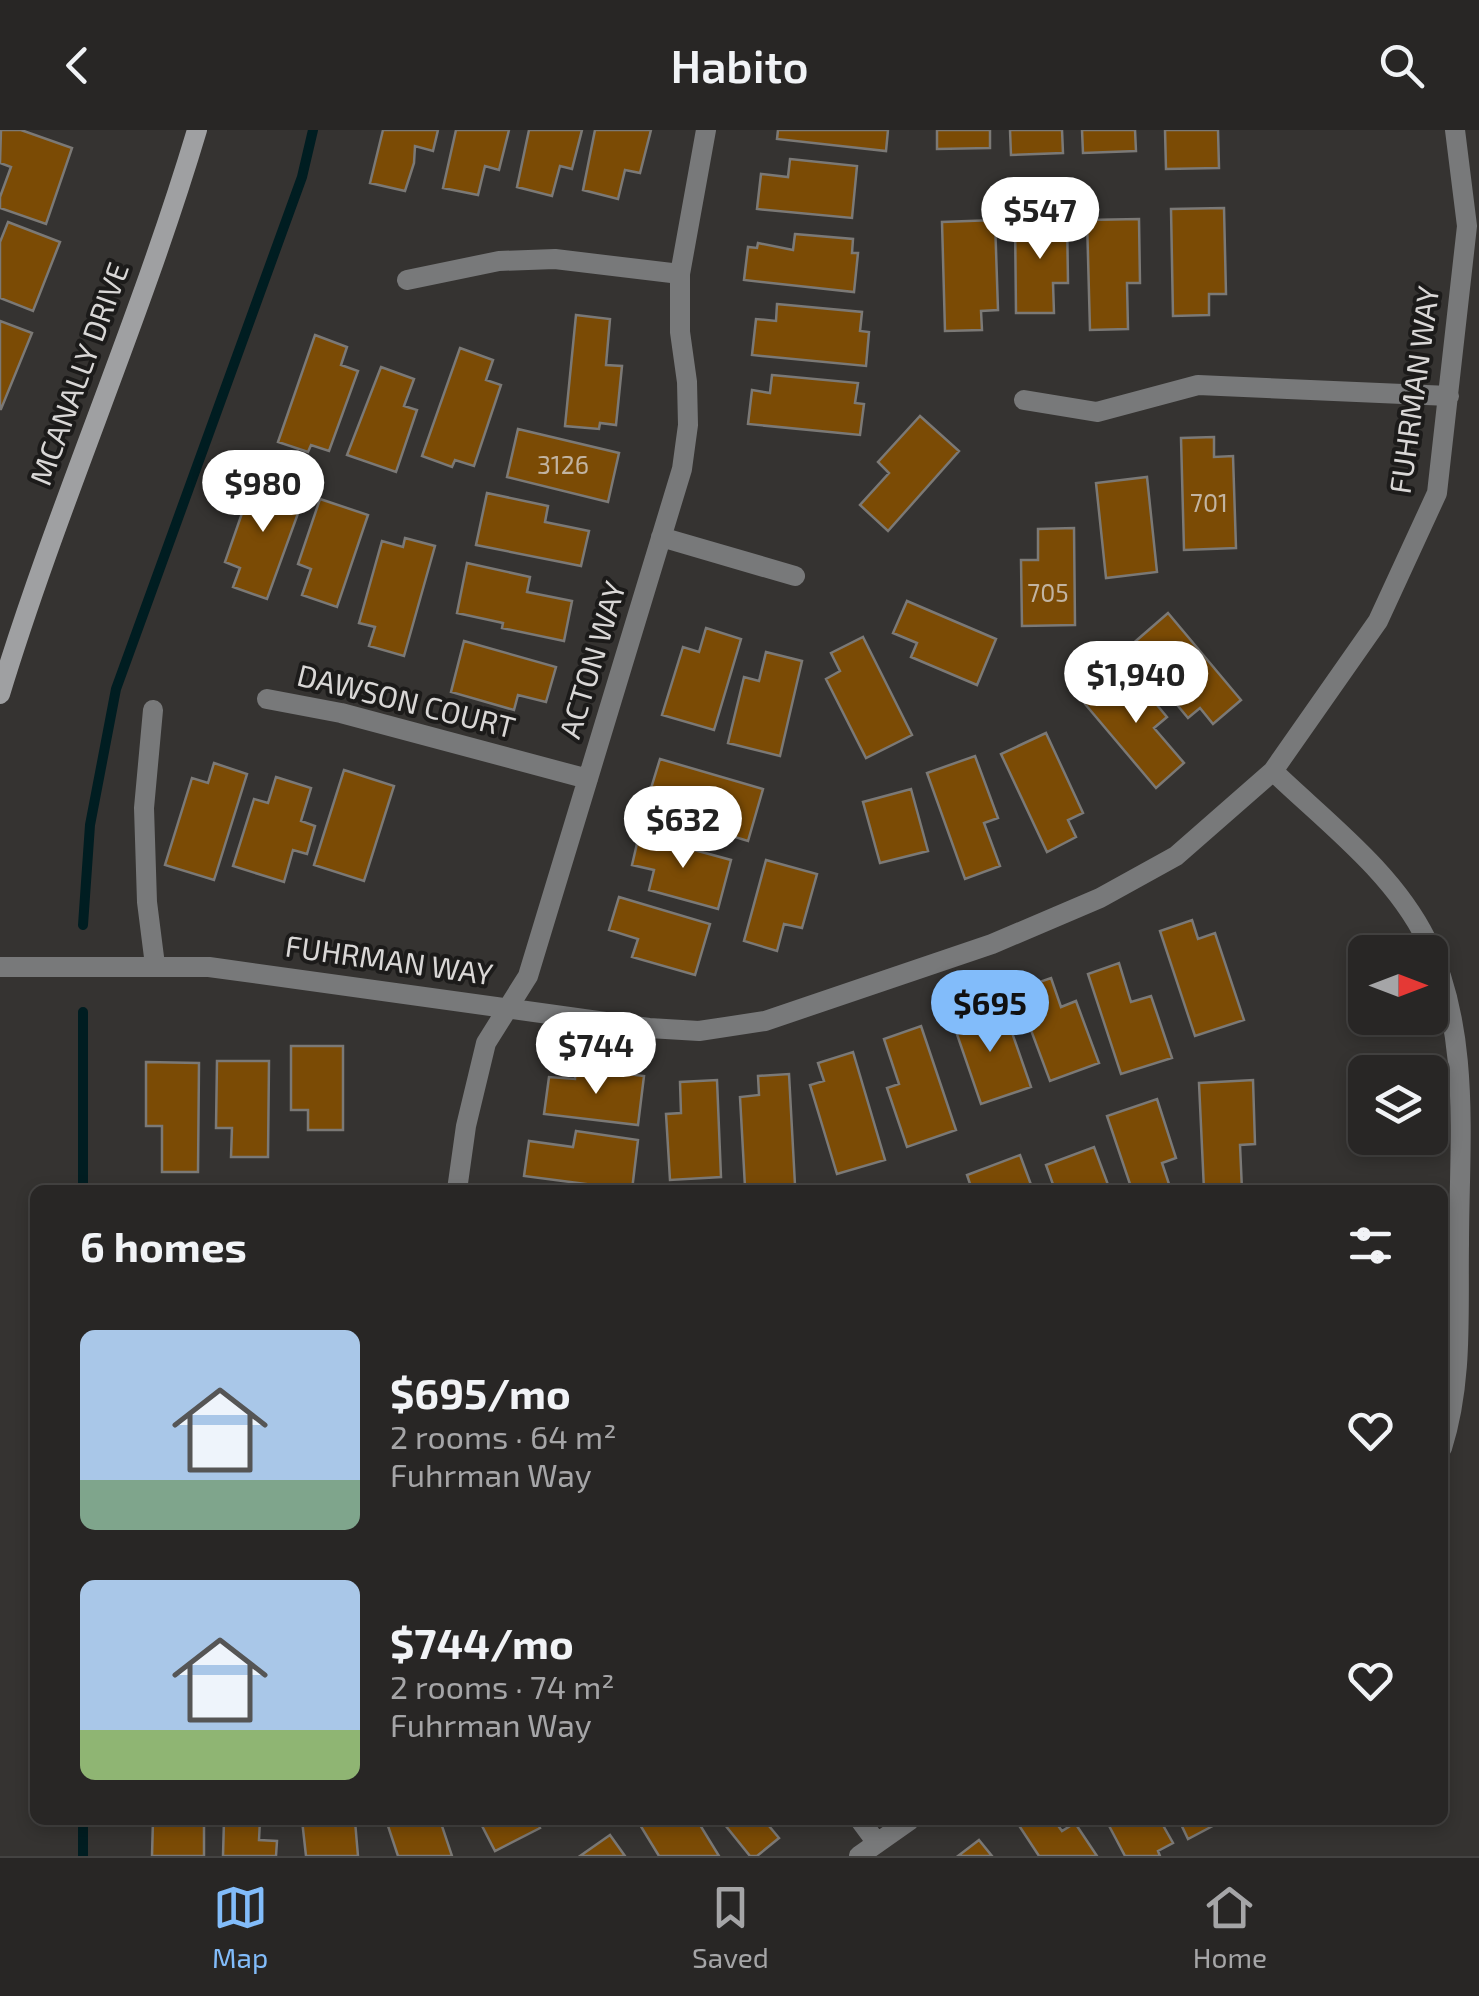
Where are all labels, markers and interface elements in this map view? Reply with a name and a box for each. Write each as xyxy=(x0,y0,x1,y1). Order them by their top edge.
icon: back xyxy=(50,38,105,93)
text: Habito xyxy=(670,38,809,92)
icon: search xyxy=(1374,38,1429,93)
pin: $547 xyxy=(981,177,1099,262)
text: $547 xyxy=(1003,190,1077,228)
street label: MCANALLY DRIVE xyxy=(21,257,135,490)
street label: FUHRMAN WAY xyxy=(1381,284,1445,496)
house number: 3126 xyxy=(537,449,589,479)
pin: $980 xyxy=(204,450,322,535)
text: $980 xyxy=(224,463,302,501)
house number: 701 xyxy=(1190,487,1228,517)
street label: ACTON WAY xyxy=(550,577,632,742)
house number: 705 xyxy=(1027,577,1069,607)
pin: $1,940 xyxy=(1055,641,1217,726)
text: $1,940 xyxy=(1086,654,1186,692)
street label: DAWSON COURT xyxy=(294,656,519,745)
pin: $632 xyxy=(624,786,742,871)
text: $632 xyxy=(646,799,720,837)
street label: FUHRMAN WAY xyxy=(283,927,495,991)
north arrow xyxy=(1348,935,1448,1035)
map controls xyxy=(1348,935,1448,1155)
pin: $695 xyxy=(931,970,1049,1055)
text: $695 xyxy=(953,983,1027,1021)
pin: $744 xyxy=(537,1012,655,1097)
text: $744 xyxy=(558,1025,634,1063)
button: layers xyxy=(1348,1055,1448,1155)
icon: filters xyxy=(1343,1218,1398,1273)
text: 6 homes xyxy=(80,1220,247,1270)
text: $695/mo xyxy=(390,1367,571,1417)
icon: home xyxy=(160,1370,280,1490)
icon: heart xyxy=(1343,1403,1398,1458)
text: 2 rooms · 64 m² xyxy=(390,1417,616,1455)
text: Fuhrman Way xyxy=(390,1455,592,1493)
text: $744/mo xyxy=(390,1617,574,1667)
icon: home xyxy=(160,1620,280,1740)
icon: heart xyxy=(1343,1653,1398,1708)
text: 2 rooms · 74 m² xyxy=(390,1667,614,1705)
text: Fuhrman Way xyxy=(390,1705,592,1743)
tab: Map xyxy=(212,1880,268,1974)
tab: Saved xyxy=(692,1880,769,1974)
tab: Home xyxy=(1193,1880,1267,1974)

